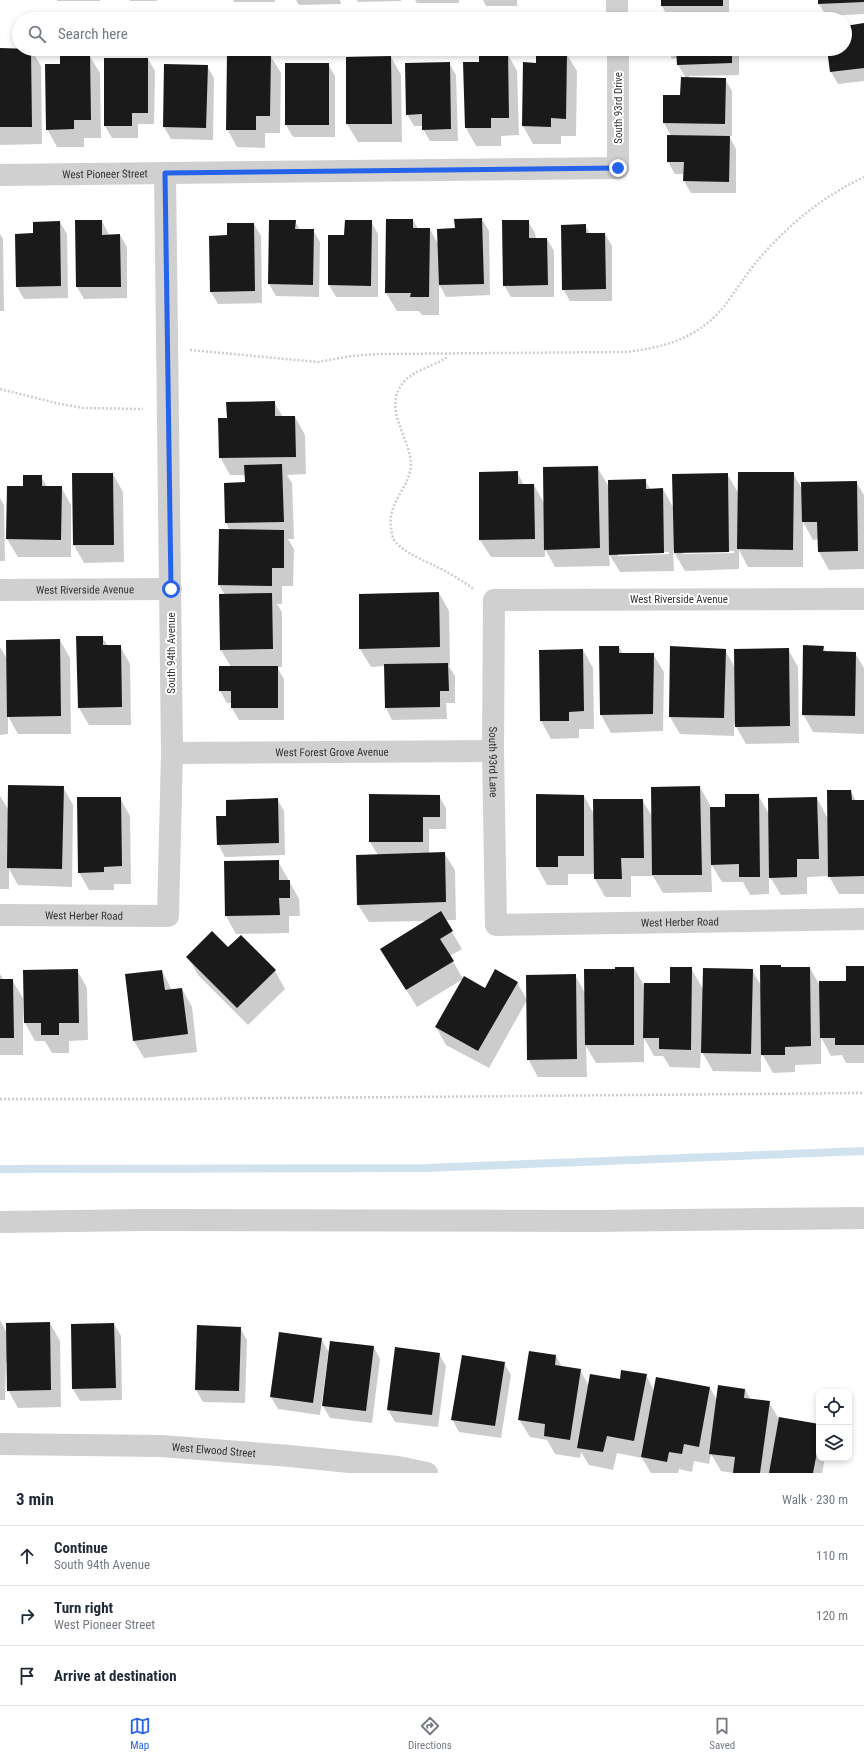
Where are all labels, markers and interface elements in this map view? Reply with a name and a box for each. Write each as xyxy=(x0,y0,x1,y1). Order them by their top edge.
search box xyxy=(12,12,852,56)
icon: search xyxy=(26,23,48,45)
text: Search here xyxy=(58,25,128,43)
street label: South 93rd Drive xyxy=(612,72,625,144)
route end xyxy=(609,159,627,177)
street label: West Pioneer Street xyxy=(62,167,148,181)
route start xyxy=(162,580,180,598)
street label: West Riverside Avenue xyxy=(36,583,134,597)
street label: West Riverside Avenue xyxy=(630,593,728,606)
street label: South 94th Avenue xyxy=(165,612,178,694)
street label: South 93rd Lane xyxy=(486,727,500,798)
street label: West Forest Grove Avenue xyxy=(275,746,389,759)
street label: West Herber Road xyxy=(45,909,123,923)
street label: West Herber Road xyxy=(641,915,719,930)
map controls xyxy=(816,1389,852,1461)
button: locate xyxy=(816,1389,852,1425)
button: layers xyxy=(816,1425,852,1461)
street label: West Elwood Street xyxy=(171,1441,256,1460)
text: 3 min xyxy=(16,1489,54,1509)
text: Walk · 230 m xyxy=(782,1492,848,1507)
text: Continue xyxy=(54,1539,108,1557)
icon: ahead xyxy=(16,1545,38,1567)
text: 110 m xyxy=(816,1548,848,1563)
text: South 94th Avenue xyxy=(54,1557,150,1572)
text: Turn right xyxy=(54,1599,113,1617)
icon: right xyxy=(16,1605,38,1627)
text: 120 m xyxy=(816,1608,848,1623)
text: West Pioneer Street xyxy=(54,1617,155,1632)
icon: arrive xyxy=(16,1665,38,1687)
text: Arrive at destination xyxy=(54,1667,177,1685)
tab: Map xyxy=(129,1715,151,1752)
tab: Directions xyxy=(408,1715,452,1752)
tab: Saved xyxy=(709,1715,735,1752)

